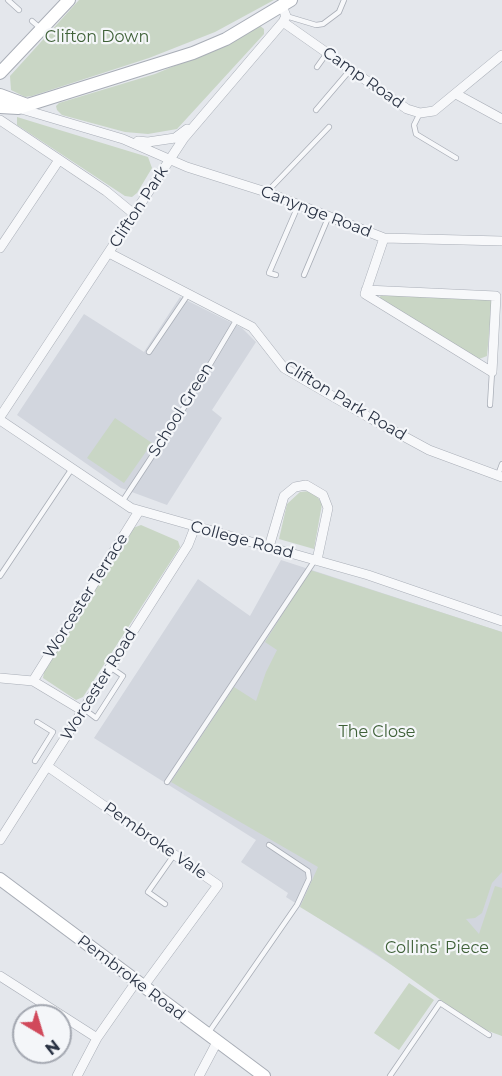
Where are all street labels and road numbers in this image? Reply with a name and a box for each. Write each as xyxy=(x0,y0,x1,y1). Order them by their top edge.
street label: Camp Road xyxy=(319,43,407,113)
street label: Clifton Park xyxy=(106,163,172,251)
street label: Canynge Road xyxy=(258,182,374,242)
street label: Clifton Park Road xyxy=(280,357,410,445)
street label: School Green xyxy=(145,360,217,460)
street label: College Road xyxy=(188,517,296,563)
street label: Worcester Terrace xyxy=(40,530,132,662)
street label: Worcester Road xyxy=(57,626,141,744)
street label: Pembroke Vale xyxy=(100,798,210,884)
street label: Pembroke Road xyxy=(73,931,189,1025)

